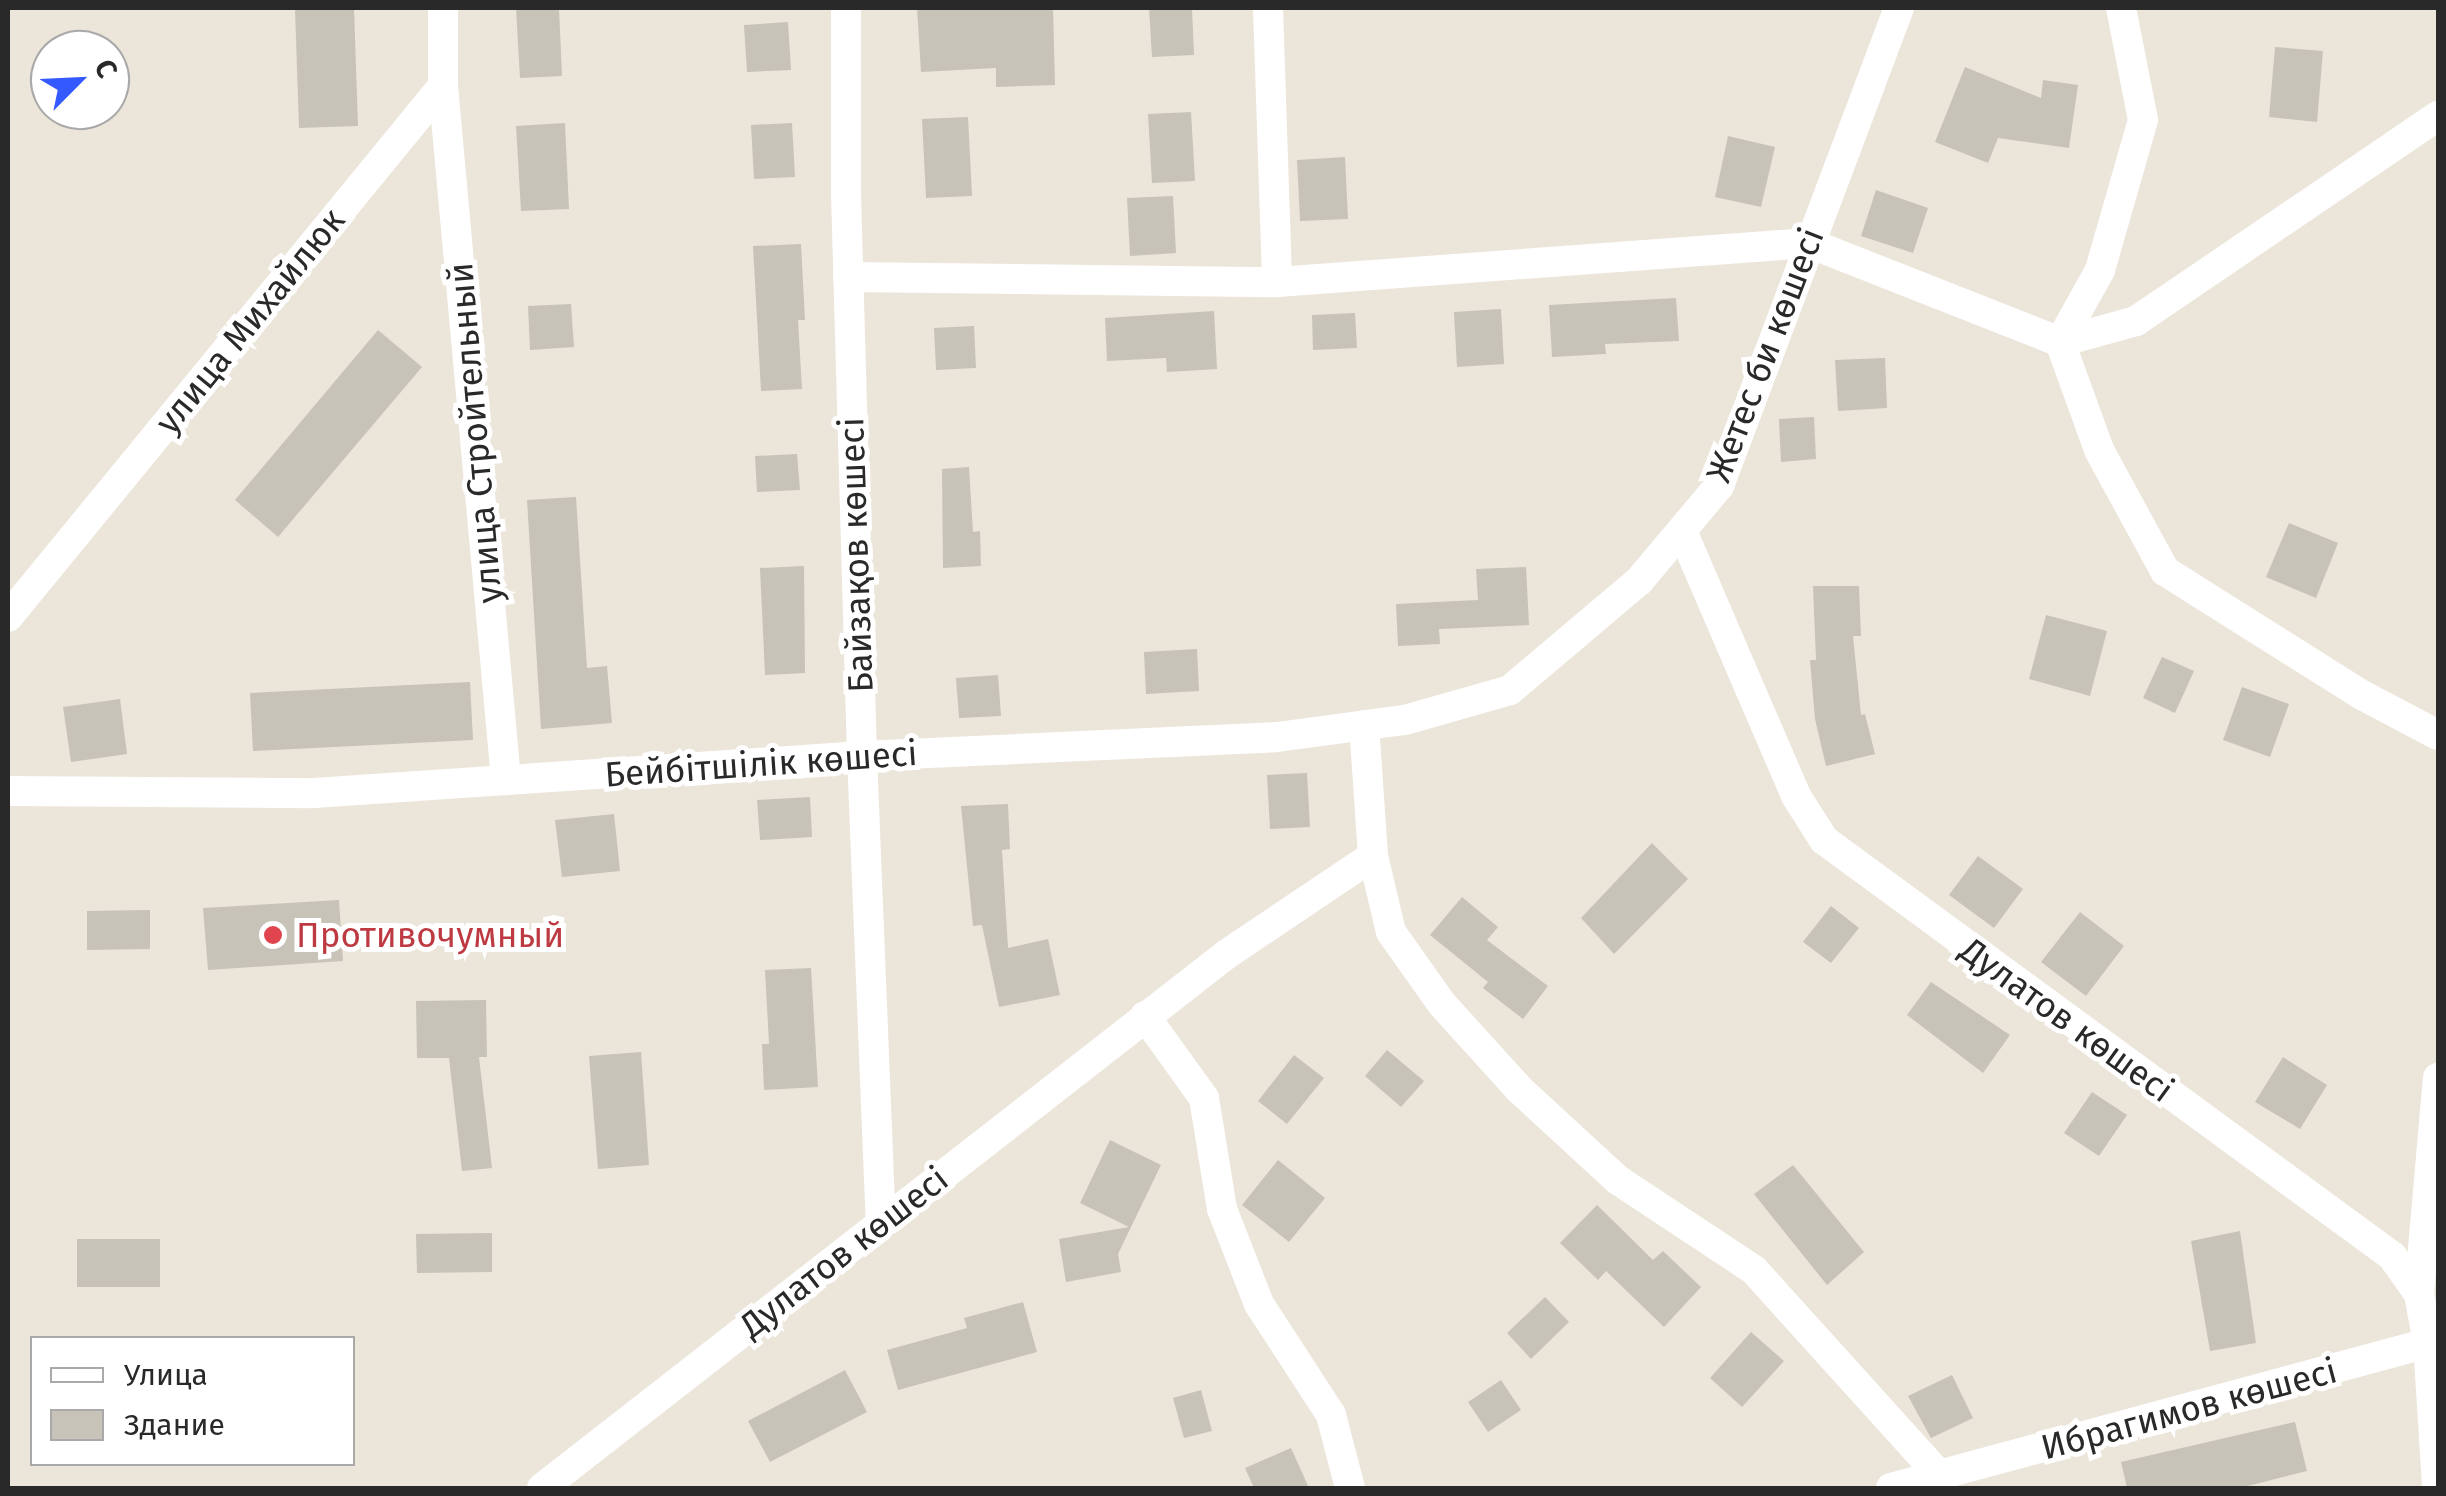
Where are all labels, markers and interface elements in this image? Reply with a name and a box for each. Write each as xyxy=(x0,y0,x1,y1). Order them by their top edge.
north arrow xyxy=(30,30,130,130)
text: С xyxy=(88,54,124,82)
street label: улица Михайлюк xyxy=(146,200,354,442)
street label: Жетес би көшесі xyxy=(1697,222,1833,488)
street label: улица Стройтельный xyxy=(439,261,511,605)
street label: Байзақов көшесі xyxy=(830,417,882,693)
street label: Бейбітшілік көшесі xyxy=(603,732,919,796)
place label: Противочумный xyxy=(296,914,564,956)
marker: Противочумный xyxy=(260,922,286,948)
street label: Дулатов көшесі xyxy=(1952,929,2182,1111)
street label: Дулатов көшесі xyxy=(731,1158,957,1346)
legend xyxy=(30,1336,355,1466)
street label: Ибрагимов көшесі xyxy=(2037,1349,2341,1469)
text: Улица xyxy=(124,1357,208,1393)
text: Здание xyxy=(124,1407,225,1443)

